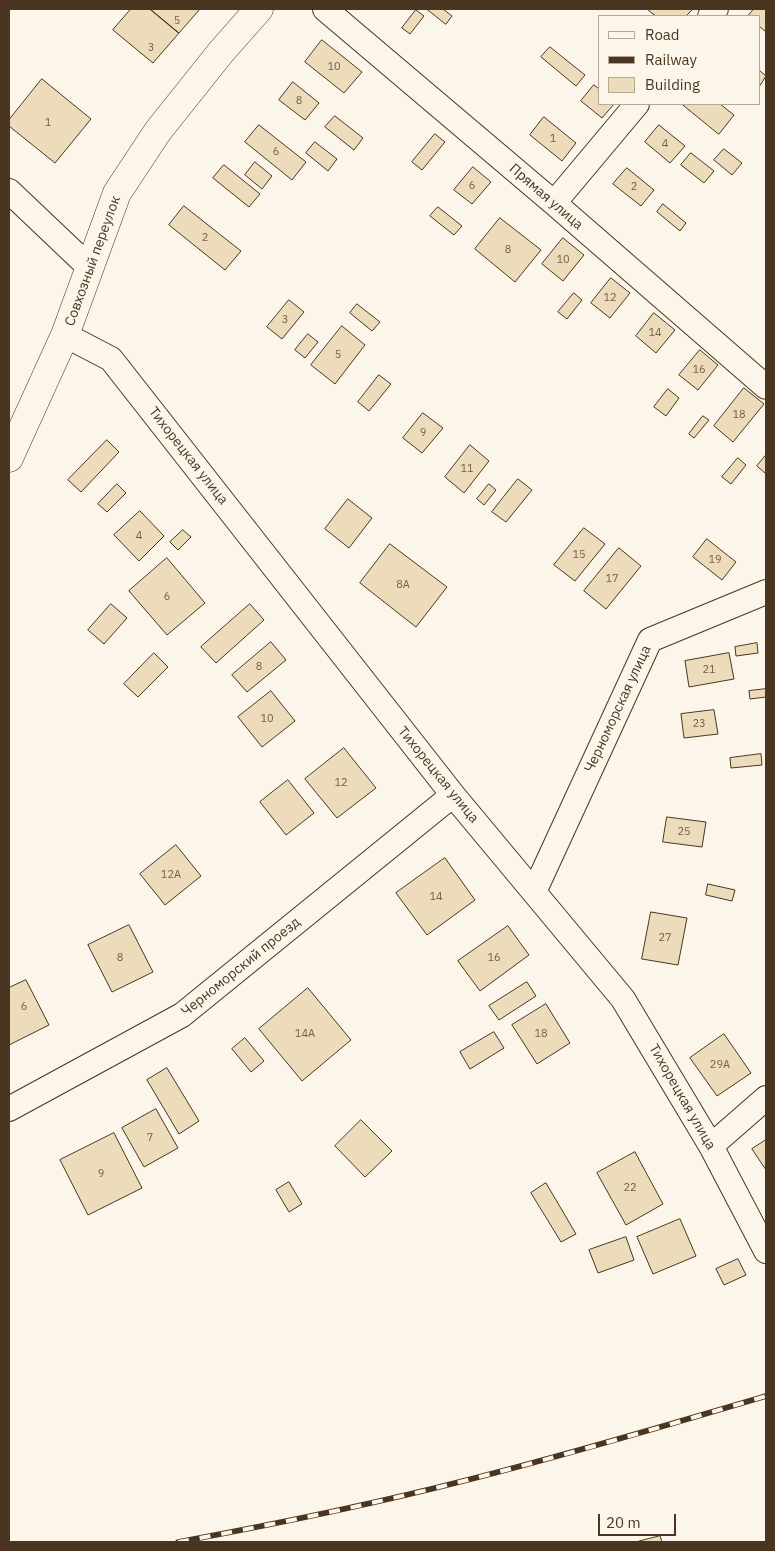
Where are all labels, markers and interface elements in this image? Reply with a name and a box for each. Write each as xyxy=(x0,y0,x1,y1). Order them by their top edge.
house number: 5 xyxy=(174,14,180,28)
legend xyxy=(598,15,760,105)
text: Road xyxy=(645,25,680,44)
house number: 3 xyxy=(148,41,154,55)
text: Railway xyxy=(645,50,697,69)
house number: 10 xyxy=(327,60,341,74)
text: Building xyxy=(645,75,700,94)
house number: 8 xyxy=(296,94,302,108)
house number: 1 xyxy=(45,116,51,130)
house number: 1 xyxy=(550,132,556,146)
house number: 4 xyxy=(662,137,668,151)
house number: 6 xyxy=(273,145,279,159)
street label: Прямая улица xyxy=(506,160,586,234)
house number: 6 xyxy=(469,179,475,193)
house number: 2 xyxy=(631,180,637,194)
street label: Совхозный переулок xyxy=(62,194,124,328)
house number: 2 xyxy=(202,231,208,245)
house number: 8 xyxy=(505,243,511,257)
house number: 10 xyxy=(556,253,570,267)
house number: 12 xyxy=(603,291,617,305)
house number: 3 xyxy=(282,313,288,327)
house number: 14 xyxy=(648,326,662,340)
house number: 5 xyxy=(335,348,341,362)
house number: 16 xyxy=(692,363,706,377)
street label: Тихорецкая улица xyxy=(145,404,231,508)
house number: 18 xyxy=(732,408,746,422)
house number: 9 xyxy=(420,426,426,440)
house number: 11 xyxy=(460,462,474,476)
house number: 4 xyxy=(136,529,142,543)
house number: 15 xyxy=(572,548,586,562)
house number: 19 xyxy=(708,553,722,567)
house number: 17 xyxy=(605,572,619,586)
house number: 8А xyxy=(396,578,410,592)
house number: 6 xyxy=(164,590,170,604)
street label: Черноморская улица xyxy=(581,643,655,775)
house number: 8 xyxy=(256,660,262,674)
house number: 21 xyxy=(702,663,716,677)
house number: 10 xyxy=(260,712,274,726)
house number: 23 xyxy=(692,717,706,731)
street label: Тихорецкая улица xyxy=(394,723,482,827)
house number: 12 xyxy=(334,776,348,790)
house number: 25 xyxy=(677,825,691,839)
house number: 12А xyxy=(161,868,181,882)
house number: 14 xyxy=(429,890,443,904)
street label: Черноморский проезд xyxy=(178,914,304,1020)
house number: 27 xyxy=(658,931,672,945)
house number: 8 xyxy=(117,951,123,965)
house number: 16 xyxy=(487,951,501,965)
house number: 6 xyxy=(21,1000,27,1014)
house number: 14А xyxy=(295,1027,315,1041)
house number: 18 xyxy=(534,1027,548,1041)
street label: Тихорецкая улица xyxy=(645,1041,719,1153)
house number: 29А xyxy=(710,1058,730,1072)
house number: 7 xyxy=(147,1131,153,1145)
house number: 9 xyxy=(98,1167,104,1181)
house number: 22 xyxy=(623,1181,637,1195)
scale bar xyxy=(600,1504,678,1536)
text: 20 m xyxy=(606,1513,641,1532)

